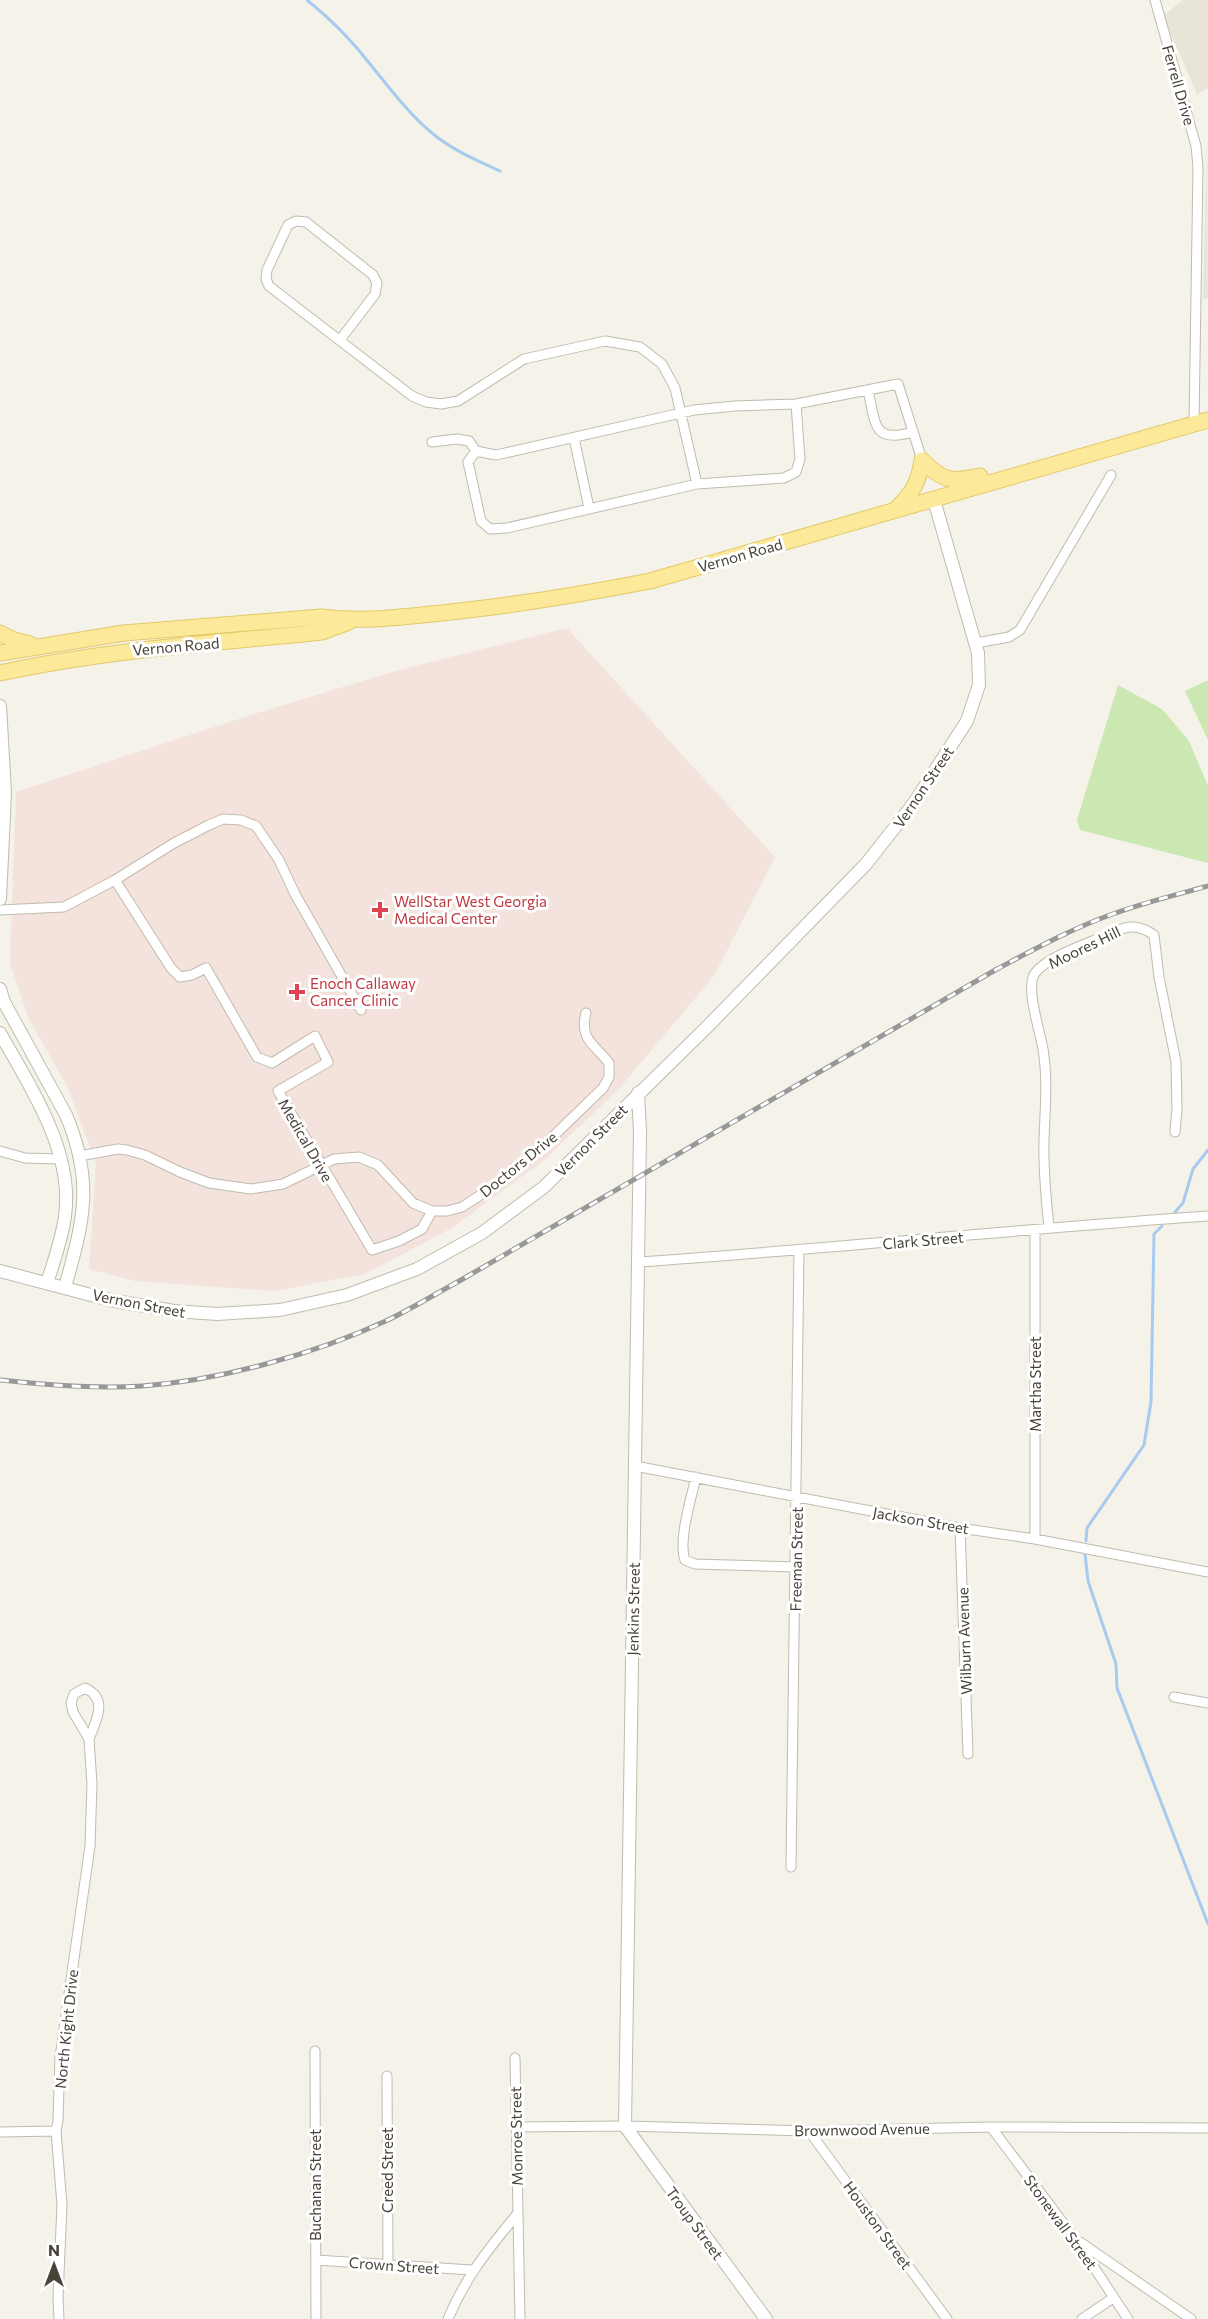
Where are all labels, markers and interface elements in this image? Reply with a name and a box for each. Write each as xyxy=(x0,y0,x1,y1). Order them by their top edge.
street label: Ferrell Drive xyxy=(1159,43,1199,127)
street label: Vernon Road xyxy=(696,534,784,576)
street label: Vernon Road xyxy=(132,633,220,659)
street label: Vernon Street xyxy=(889,743,957,831)
place label: WellStar West Georgia Medical Center xyxy=(394,892,547,927)
marker: WellStar West Georgia Medical Center xyxy=(371,901,389,919)
street label: Moores Hill xyxy=(1045,922,1123,972)
place label: Enoch Callaway Cancer Clinic xyxy=(310,974,416,1009)
marker: Enoch Callaway Cancer Clinic xyxy=(288,983,306,1001)
street label: Medical Drive xyxy=(275,1095,337,1185)
street label: Vernon Street xyxy=(551,1100,631,1180)
street label: Doctors Drive xyxy=(476,1127,560,1201)
street label: Clark Street xyxy=(882,1227,964,1253)
street label: Vernon Street xyxy=(91,1285,187,1321)
street label: Martha Street xyxy=(1026,1336,1044,1432)
street label: Jackson Street xyxy=(871,1503,971,1537)
street label: Freeman Street xyxy=(786,1506,806,1612)
street label: Jenkins Street xyxy=(623,1562,643,1656)
street label: Wilburn Avenue xyxy=(953,1587,975,1695)
street label: North Kight Drive xyxy=(51,1968,81,2090)
street label: Monroe Street xyxy=(506,2086,526,2186)
street label: Brownwood Avenue xyxy=(794,2119,930,2139)
street label: Creed Street xyxy=(378,2127,396,2213)
street label: Buchanan Street xyxy=(306,2129,324,2241)
street label: Stonewall Street xyxy=(1021,2171,1101,2273)
street label: Houston Street xyxy=(840,2178,916,2272)
street label: Troup Street xyxy=(663,2183,727,2263)
north arrow xyxy=(24,2235,84,2295)
text: N xyxy=(48,2240,60,2259)
street label: Crown Street xyxy=(348,2253,440,2277)

